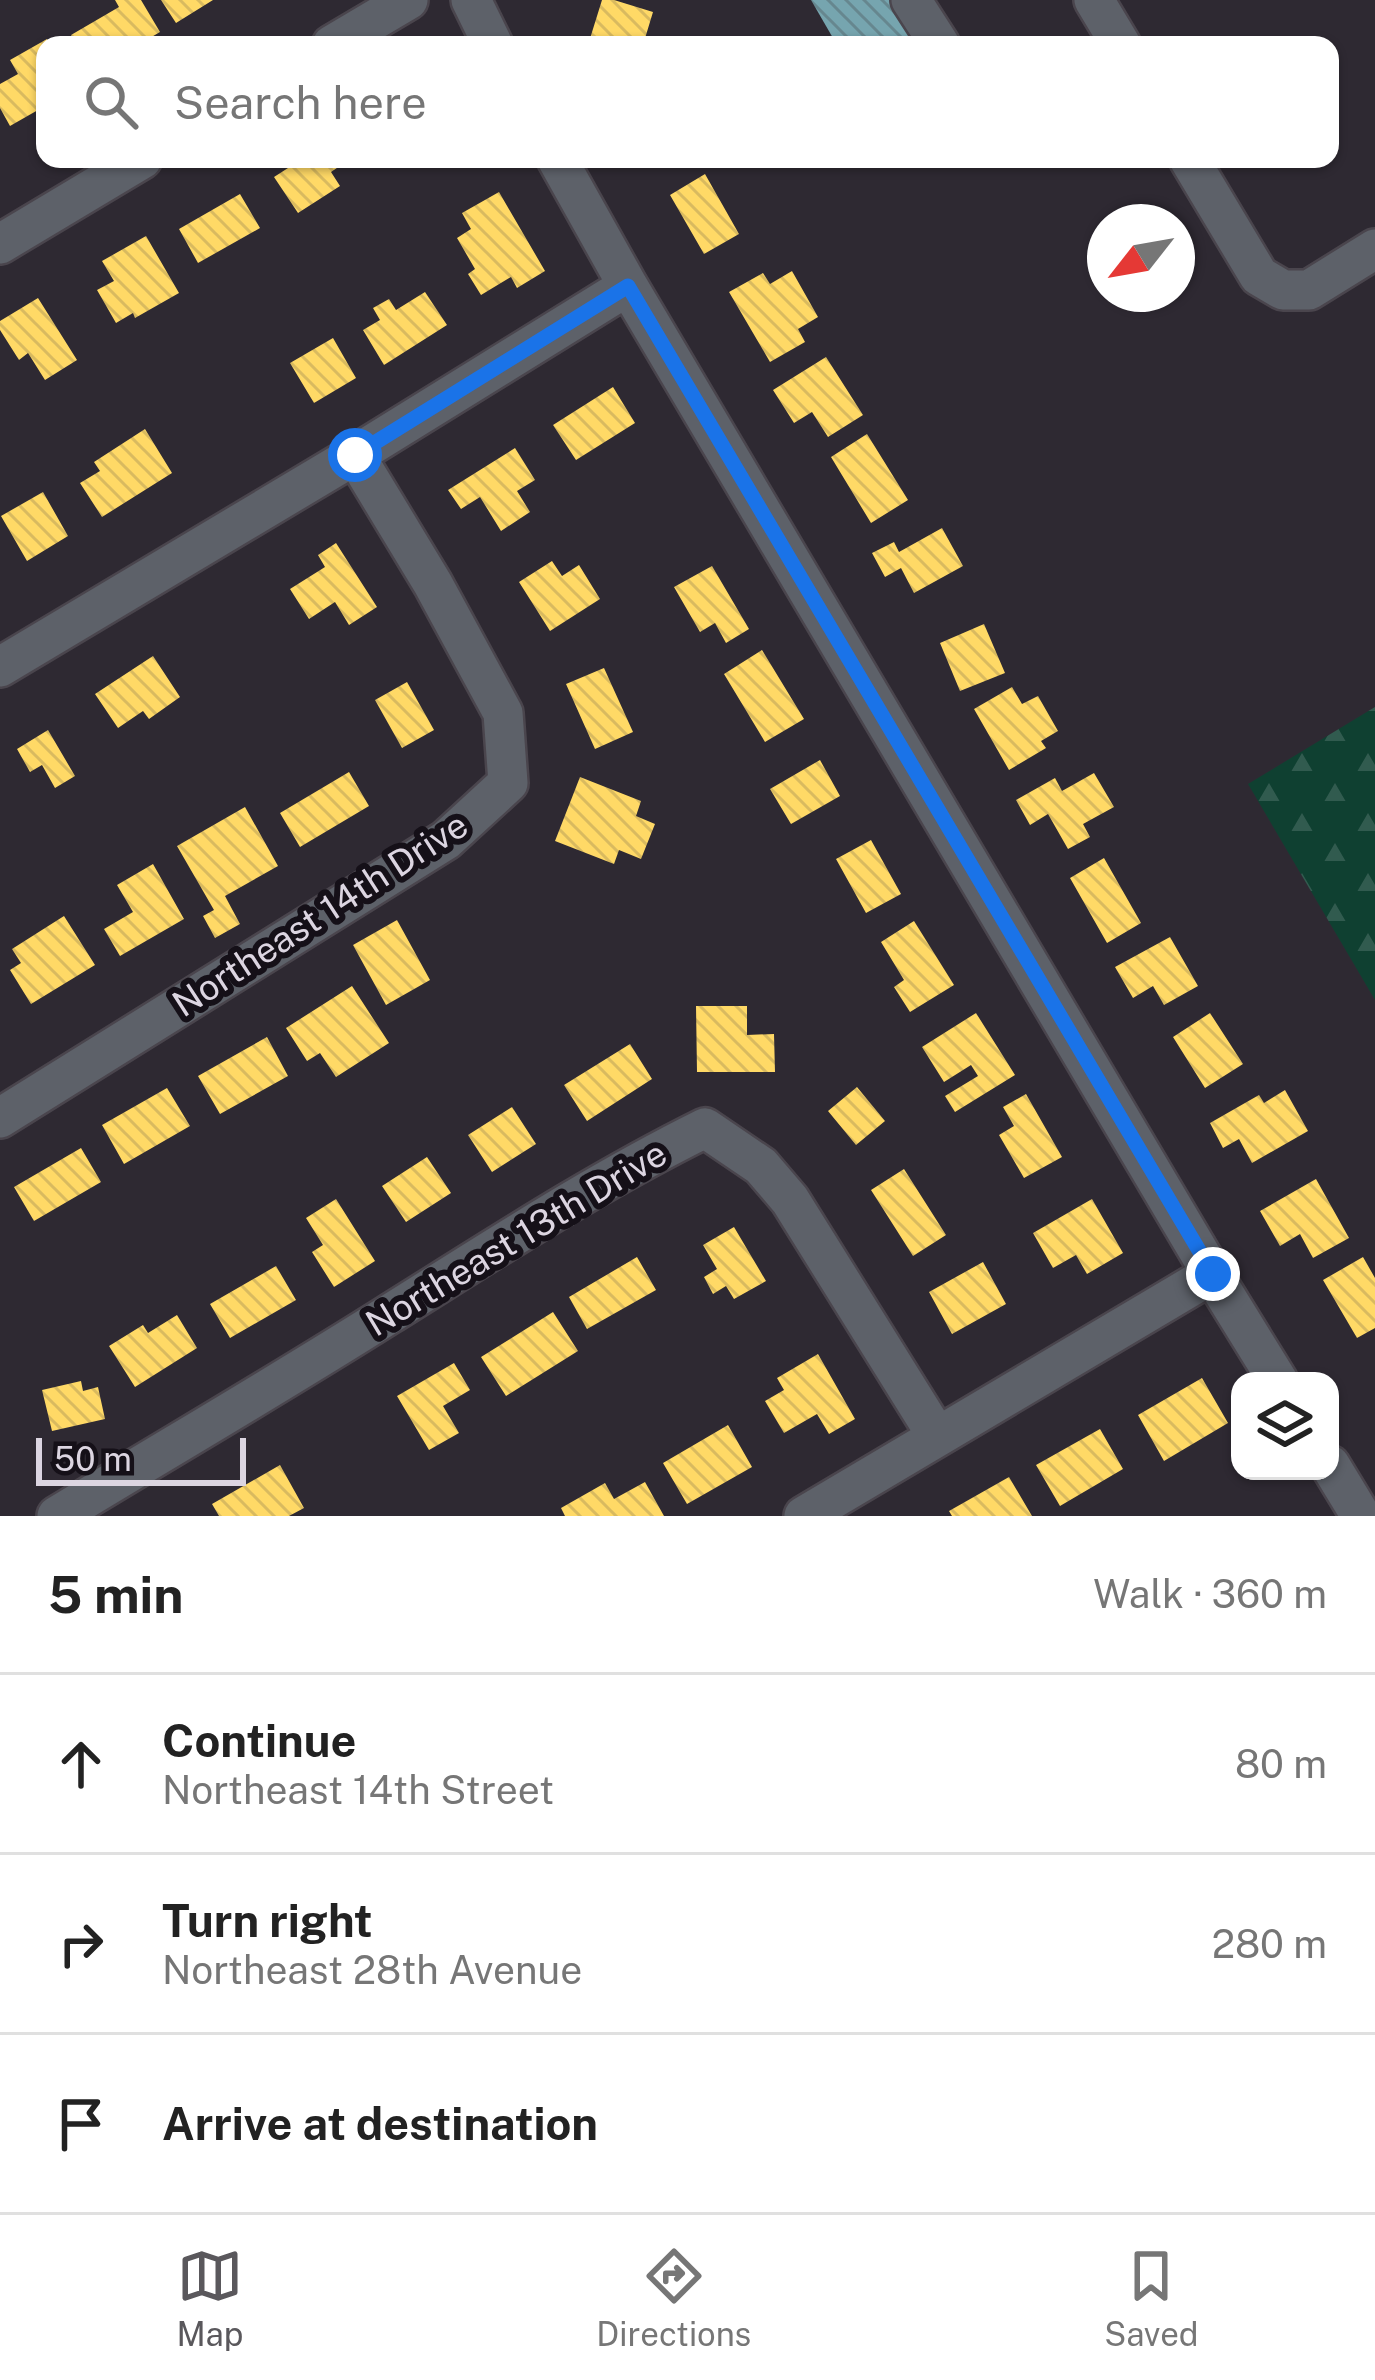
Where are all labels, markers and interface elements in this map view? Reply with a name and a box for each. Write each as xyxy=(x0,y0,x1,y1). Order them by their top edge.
search box xyxy=(36,36,1339,168)
icon: search xyxy=(78,69,144,135)
text: Search here xyxy=(174,76,427,129)
north arrow xyxy=(1087,204,1195,312)
route start xyxy=(328,428,382,482)
street label: Northeast 14th Drive xyxy=(165,803,475,1025)
street label: Northeast 13th Drive xyxy=(358,1132,674,1344)
route end xyxy=(1186,1247,1240,1301)
map controls xyxy=(1231,1372,1339,1480)
button: layers xyxy=(1231,1372,1339,1480)
scale bar xyxy=(36,1432,246,1485)
text: 50 m xyxy=(54,1440,132,1478)
text: 5 min xyxy=(48,1565,184,1624)
text: Walk · 360 m xyxy=(1093,1571,1327,1617)
text: Continue xyxy=(162,1714,356,1767)
icon: ahead xyxy=(48,1731,114,1797)
text: 80 m xyxy=(1235,1741,1327,1787)
text: Northeast 14th Street xyxy=(162,1767,554,1813)
text: Turn right xyxy=(162,1894,373,1947)
icon: right xyxy=(48,1911,114,1977)
text: 280 m xyxy=(1212,1921,1327,1967)
text: Northeast 28th Avenue xyxy=(162,1947,582,1993)
icon: arrive xyxy=(48,2091,114,2157)
text: Arrive at destination xyxy=(162,2097,598,2150)
tab: Map xyxy=(176,2243,243,2353)
tab: Directions xyxy=(596,2243,751,2353)
tab: Saved xyxy=(1104,2243,1199,2353)

